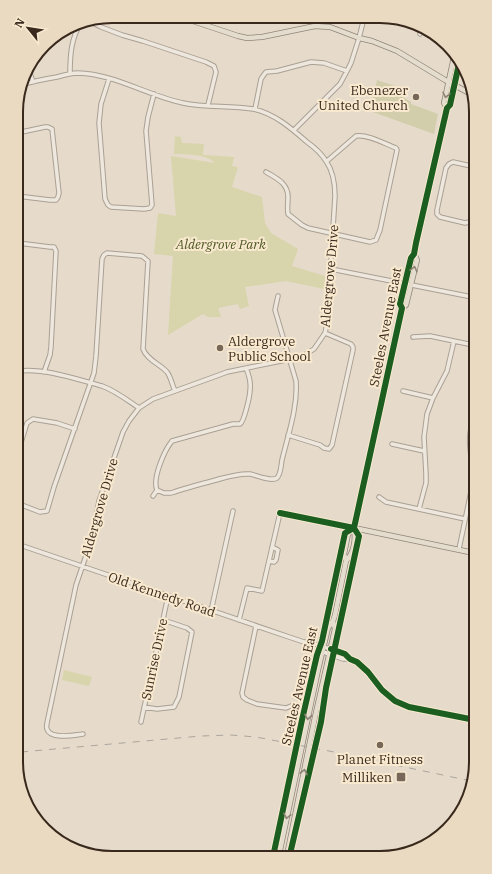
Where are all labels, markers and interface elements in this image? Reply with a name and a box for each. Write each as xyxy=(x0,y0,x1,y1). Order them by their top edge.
north arrow xyxy=(8,8,48,48)
text: N xyxy=(11,15,28,30)
place label: Ebenezer United Church xyxy=(318,82,408,114)
marker: Ebenezer United Church xyxy=(411,92,421,102)
one-way arrow xyxy=(442,92,450,98)
street label: Aldergrove Drive xyxy=(317,224,342,328)
park label: Aldergrove Park xyxy=(175,236,266,253)
street label: Steeles Avenue East xyxy=(366,265,405,388)
one-way arrow xyxy=(410,266,418,272)
place label: Aldergrove Public School xyxy=(228,333,311,365)
marker: Aldergrove Public School xyxy=(215,343,225,353)
street label: Aldergrove Drive xyxy=(77,456,122,560)
street label: Old Kennedy Road xyxy=(106,568,218,621)
street label: Sunrise Drive xyxy=(138,617,171,701)
street label: Steeles Avenue East xyxy=(278,625,322,747)
one-way arrow xyxy=(305,714,313,720)
marker: Planet Fitness xyxy=(375,740,385,750)
place label: Planet Fitness xyxy=(337,751,423,768)
one-way arrow xyxy=(299,769,307,776)
place label: Milliken xyxy=(342,769,392,786)
marker: Milliken xyxy=(395,771,407,783)
one-way arrow xyxy=(284,813,292,820)

